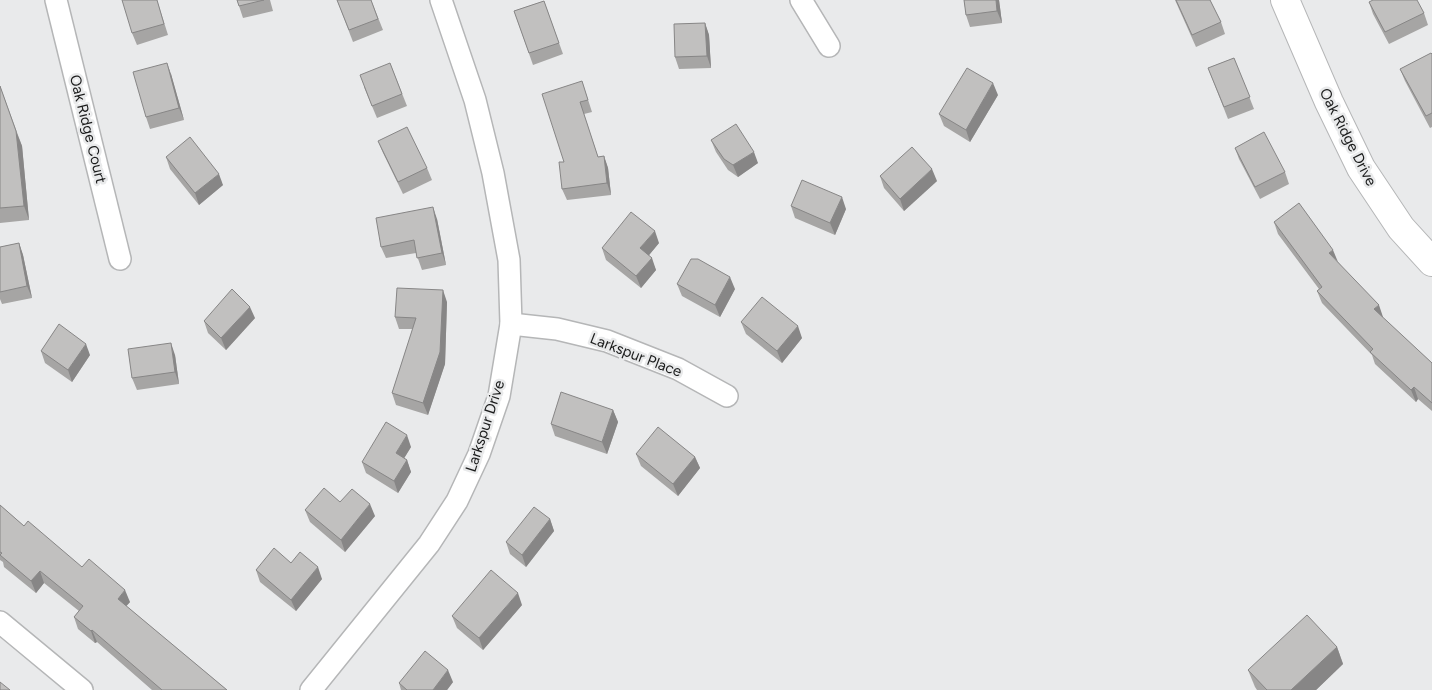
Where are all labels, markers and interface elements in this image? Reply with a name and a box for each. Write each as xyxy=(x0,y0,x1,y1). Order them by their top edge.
street label: Oak Ridge Court xyxy=(66,73,110,185)
street label: Oak Ridge Drive xyxy=(1316,85,1380,189)
street label: Larkspur Place xyxy=(588,329,684,381)
street label: Larkspur Drive xyxy=(462,378,508,474)

